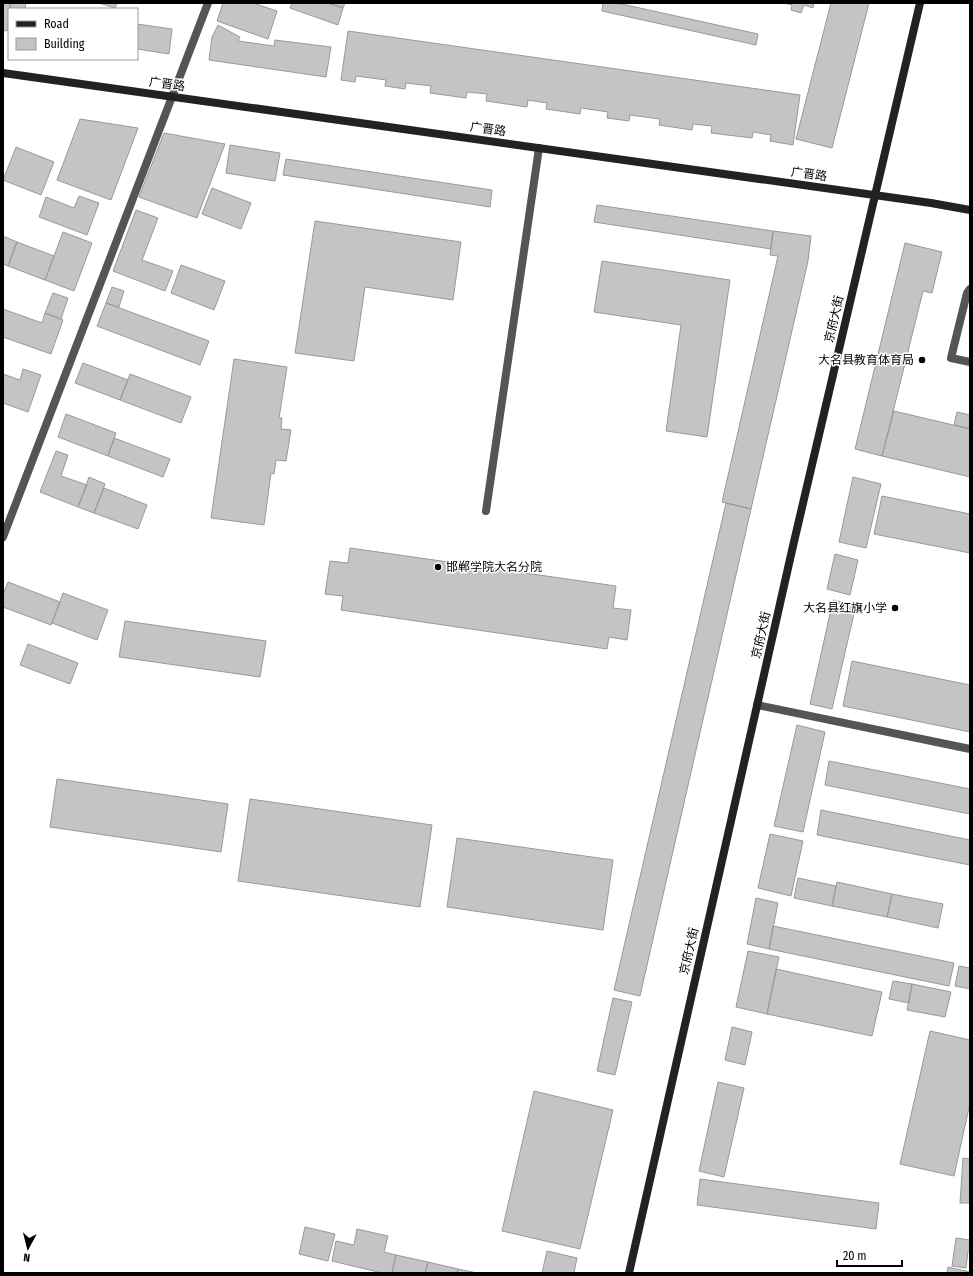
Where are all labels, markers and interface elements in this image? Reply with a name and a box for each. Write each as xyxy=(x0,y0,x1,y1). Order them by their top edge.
legend xyxy=(8,8,138,60)
text: Road xyxy=(44,17,69,31)
text: Building xyxy=(44,37,85,51)
street label: 广晋路 xyxy=(148,75,186,93)
street label: 广晋路 xyxy=(469,120,507,138)
street label: 广晋路 xyxy=(790,165,828,183)
street label: 京府大街 xyxy=(822,294,846,344)
place label: 大名县教育体育局 xyxy=(818,353,914,367)
marker: 大名县教育体育局 xyxy=(917,355,927,365)
place label: 邯郸学院大名分院 xyxy=(446,560,542,574)
marker: 邯郸学院大名分院 xyxy=(433,562,443,572)
place label: 大名县红旗小学 xyxy=(803,601,887,615)
marker: 大名县红旗小学 xyxy=(890,603,900,613)
street label: 京府大街 xyxy=(749,610,773,660)
street label: 京府大街 xyxy=(677,926,701,976)
north arrow xyxy=(8,1228,48,1268)
scale bar xyxy=(837,1242,902,1268)
text: 20 m xyxy=(843,1249,867,1263)
text: N xyxy=(23,1251,31,1264)

